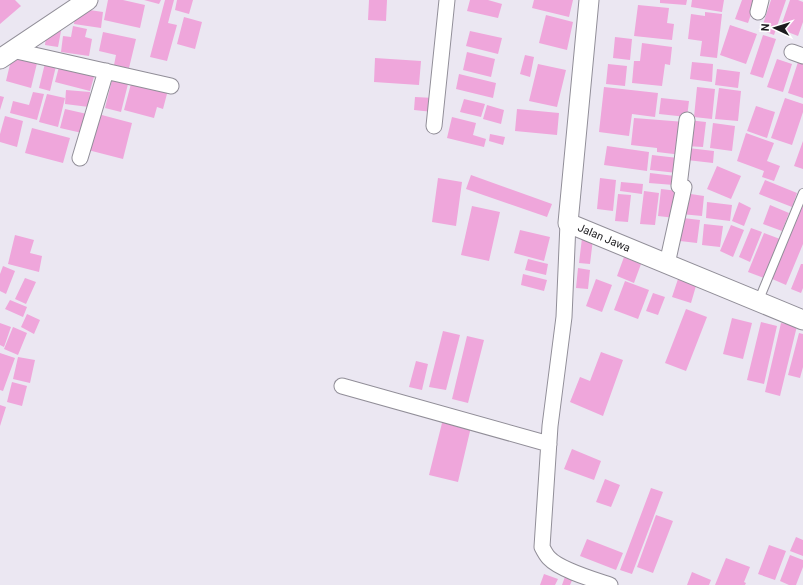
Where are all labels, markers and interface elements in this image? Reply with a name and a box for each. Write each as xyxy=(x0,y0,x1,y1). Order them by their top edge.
north arrow xyxy=(755,8,795,48)
text: N xyxy=(759,23,772,32)
street label: Jalan Jawa xyxy=(576,221,632,255)

